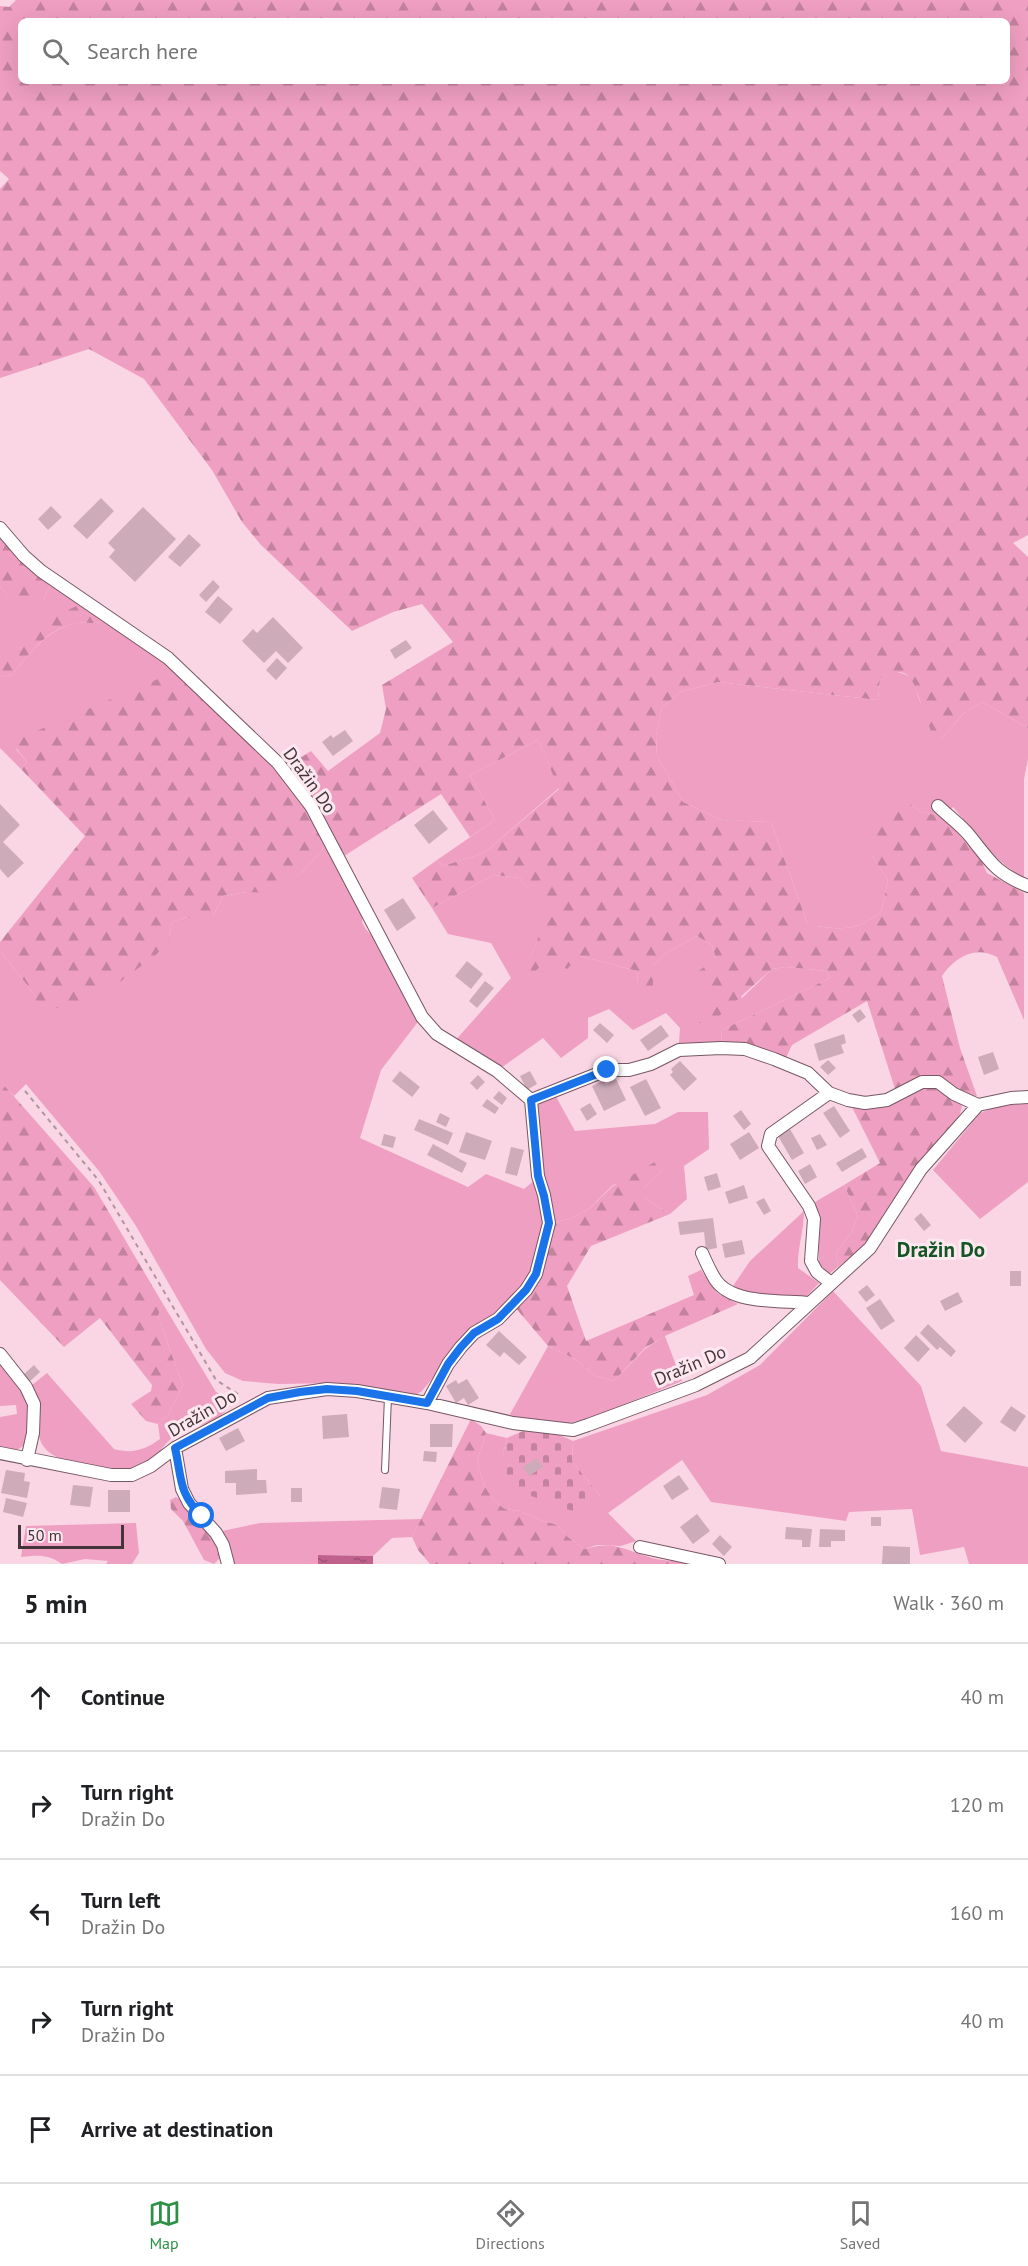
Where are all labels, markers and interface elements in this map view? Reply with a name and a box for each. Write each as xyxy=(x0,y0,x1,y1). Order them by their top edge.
search box xyxy=(18,18,1010,84)
icon: search xyxy=(39,35,72,68)
text: Search here xyxy=(87,37,198,65)
street label: Dražin Do xyxy=(278,743,342,817)
route end xyxy=(593,1056,619,1082)
district label: Dražin Do xyxy=(897,1236,985,1263)
street label: Dražin Do xyxy=(651,1340,729,1390)
street label: Dražin Do xyxy=(163,1384,241,1442)
route start xyxy=(188,1502,214,1528)
scale bar xyxy=(18,1522,124,1550)
text: 50 m xyxy=(27,1525,62,1545)
text: 5 min xyxy=(24,1587,87,1620)
text: Walk · 360 m xyxy=(893,1590,1004,1616)
icon: ahead xyxy=(24,1681,57,1714)
text: Continue xyxy=(81,1683,165,1711)
text: 40 m xyxy=(961,1684,1004,1710)
text: Turn right xyxy=(81,1778,173,1806)
icon: right xyxy=(24,1789,57,1822)
text: 120 m xyxy=(950,1792,1004,1818)
text: Dražin Do xyxy=(81,1806,165,1832)
text: Turn left xyxy=(81,1886,161,1914)
icon: left xyxy=(24,1897,57,1930)
text: 160 m xyxy=(950,1900,1004,1926)
text: Dražin Do xyxy=(81,1914,165,1940)
text: Turn right xyxy=(81,1994,173,2022)
icon: right xyxy=(24,2005,57,2038)
text: 40 m xyxy=(961,2008,1004,2034)
text: Dražin Do xyxy=(81,2022,165,2048)
icon: arrive xyxy=(24,2113,57,2146)
text: Arrive at destination xyxy=(81,2115,273,2143)
tab: Map xyxy=(148,2197,181,2253)
tab: Directions xyxy=(476,2197,545,2253)
tab: Saved xyxy=(840,2197,880,2253)

